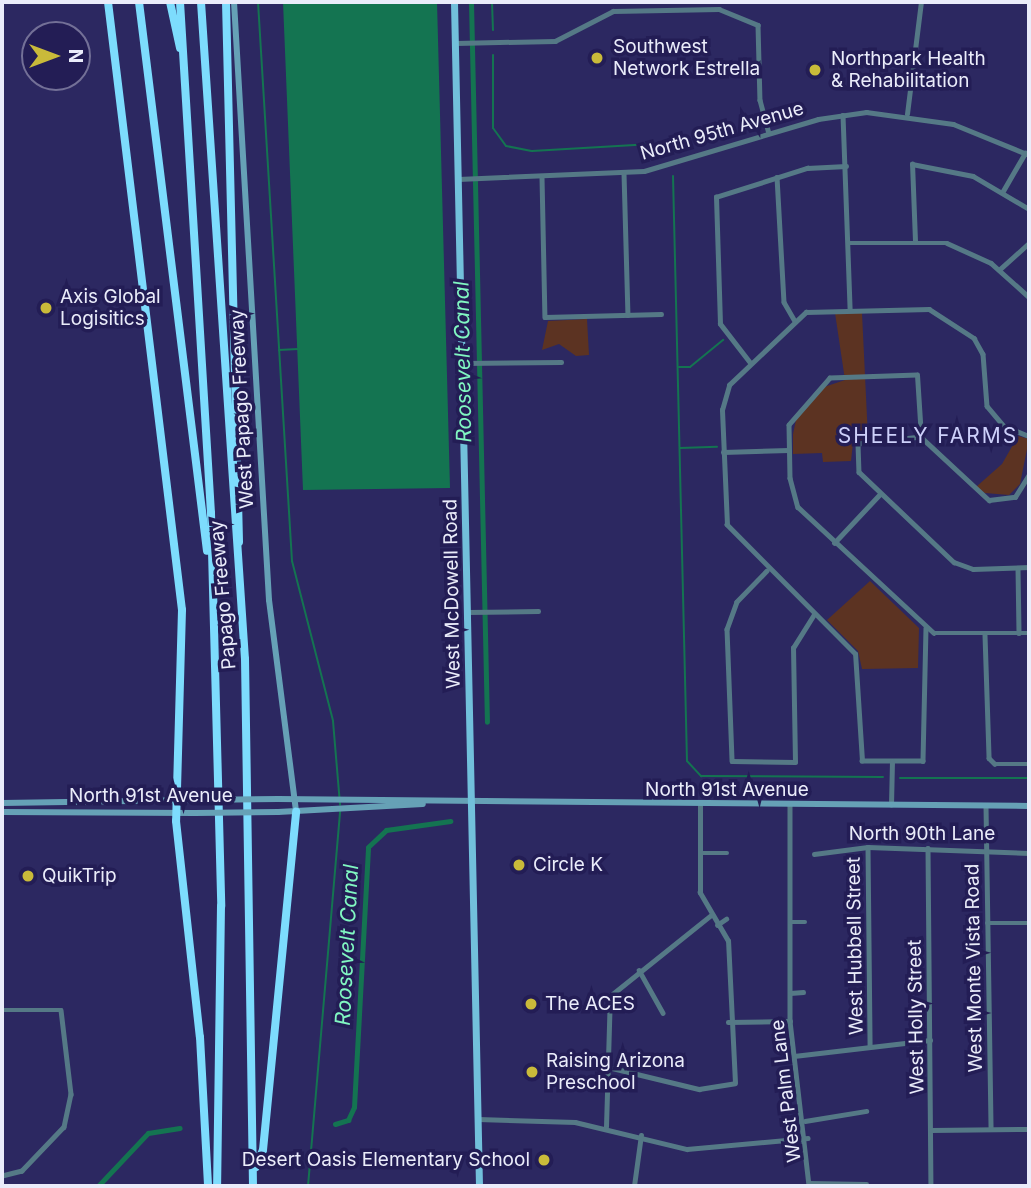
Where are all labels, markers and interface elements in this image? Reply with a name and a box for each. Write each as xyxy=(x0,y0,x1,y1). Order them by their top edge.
north arrow xyxy=(21,21,91,91)
place label: Southwest Network Estrella xyxy=(613,36,760,80)
marker: Southwest Network Estrella xyxy=(587,48,607,68)
place label: Northpark Health & Rehabilitation xyxy=(831,48,986,92)
text: N xyxy=(64,49,87,63)
marker: Northpark Health & Rehabilitation xyxy=(805,60,825,80)
street label: North 95th Avenue xyxy=(638,97,806,165)
water label: Roosevelt Canal xyxy=(449,281,477,443)
place label: Axis Global Logisitics xyxy=(60,286,161,330)
marker: Axis Global Logisitics xyxy=(38,300,54,316)
street label: West Papago Freeway xyxy=(225,309,259,509)
district label: SHEELY FARMS xyxy=(839,423,1017,449)
street label: West McDowell Road xyxy=(439,499,465,689)
street label: Papago Freeway xyxy=(205,519,241,671)
street label: North 91st Avenue xyxy=(645,779,809,801)
street label: North 91st Avenue xyxy=(69,785,233,807)
street label: North 90th Lane xyxy=(849,823,995,845)
place label: Circle K xyxy=(533,854,603,876)
marker: Circle K xyxy=(511,857,527,873)
street label: West Hubbell Street xyxy=(842,857,868,1035)
water label: Roosevelt Canal xyxy=(330,864,364,1026)
street label: West Monte Vista Road xyxy=(961,864,987,1072)
place label: QuikTrip xyxy=(42,865,117,887)
marker: QuikTrip xyxy=(20,868,36,884)
street label: West Holly Street xyxy=(903,939,929,1095)
place label: The ACES xyxy=(545,993,635,1015)
marker: The ACES xyxy=(523,996,539,1012)
street label: West Palm Lane xyxy=(766,1018,806,1164)
place label: Raising Arizona Preschool xyxy=(546,1050,685,1094)
marker: Raising Arizona Preschool xyxy=(524,1064,540,1080)
place label: Desert Oasis Elementary School xyxy=(242,1149,530,1171)
marker: Desert Oasis Elementary School xyxy=(536,1152,552,1168)

